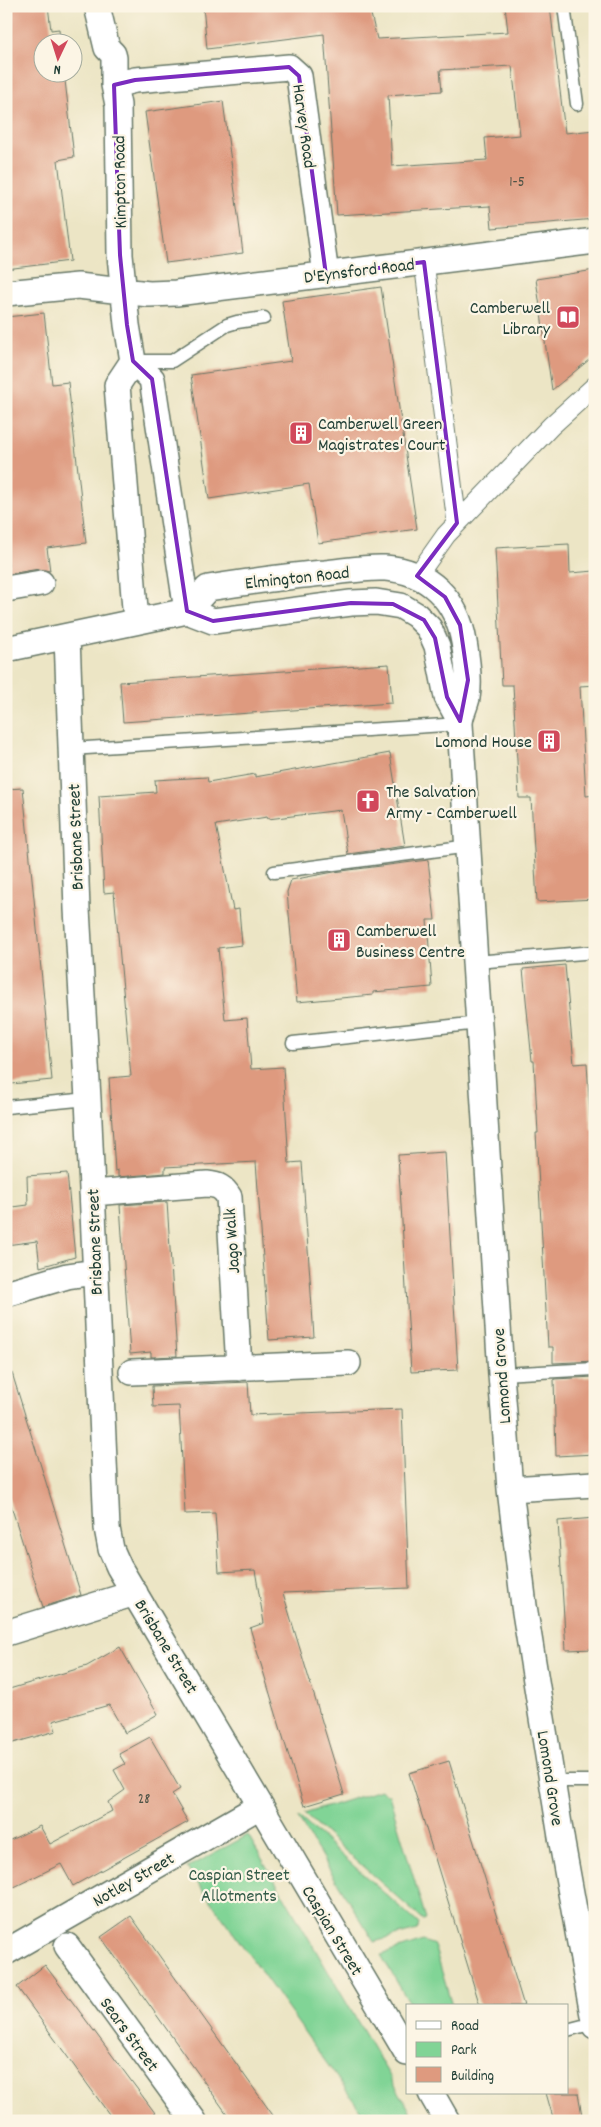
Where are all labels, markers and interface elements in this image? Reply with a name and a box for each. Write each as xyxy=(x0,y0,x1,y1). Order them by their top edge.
north arrow xyxy=(32,32,82,82)
text: N xyxy=(53,59,61,79)
street label: Harvey Road xyxy=(284,83,321,170)
street label: Kimpton Road xyxy=(108,135,135,229)
house number: 1-5 xyxy=(509,172,525,194)
street label: D'Eynsford Road xyxy=(302,253,416,292)
place label: Camberwell Library xyxy=(470,297,551,343)
library icon: Camberwell Library xyxy=(555,304,581,330)
place label: Camberwell Green Magistrates' Court xyxy=(318,413,446,459)
building icon: Camberwell Green Magistrates' Court xyxy=(288,420,314,446)
street label: Elmington Road xyxy=(244,562,351,597)
building icon: Lomond House xyxy=(536,728,562,754)
place label: Lomond House xyxy=(435,731,532,756)
place label: The Salvation Army - Camberwell xyxy=(386,781,517,827)
street label: Brisbane Street xyxy=(63,783,92,891)
church icon: The Salvation Army - Camberwell xyxy=(355,788,381,814)
place label: Camberwell Business Centre xyxy=(356,920,465,966)
building icon: Camberwell Business Centre xyxy=(326,927,352,953)
street label: Brisbane Street xyxy=(82,1188,111,1296)
street label: Jago Walk xyxy=(219,1207,248,1274)
street label: Lomond Grove xyxy=(488,1327,519,1425)
street label: Brisbane Street xyxy=(127,1595,203,1700)
street label: Lomond Grove xyxy=(529,1729,568,1828)
house number: 28 xyxy=(138,1789,150,1811)
street label: Notley Street xyxy=(89,1847,180,1915)
park label: Caspian Street Allotments xyxy=(188,1864,290,1910)
street label: Caspian Street xyxy=(294,1882,368,1981)
street label: Sears Street xyxy=(92,1993,164,2078)
legend xyxy=(406,2004,568,2094)
text: Road xyxy=(451,2016,479,2038)
text: Park xyxy=(451,2040,477,2062)
text: Building xyxy=(451,2066,494,2088)

